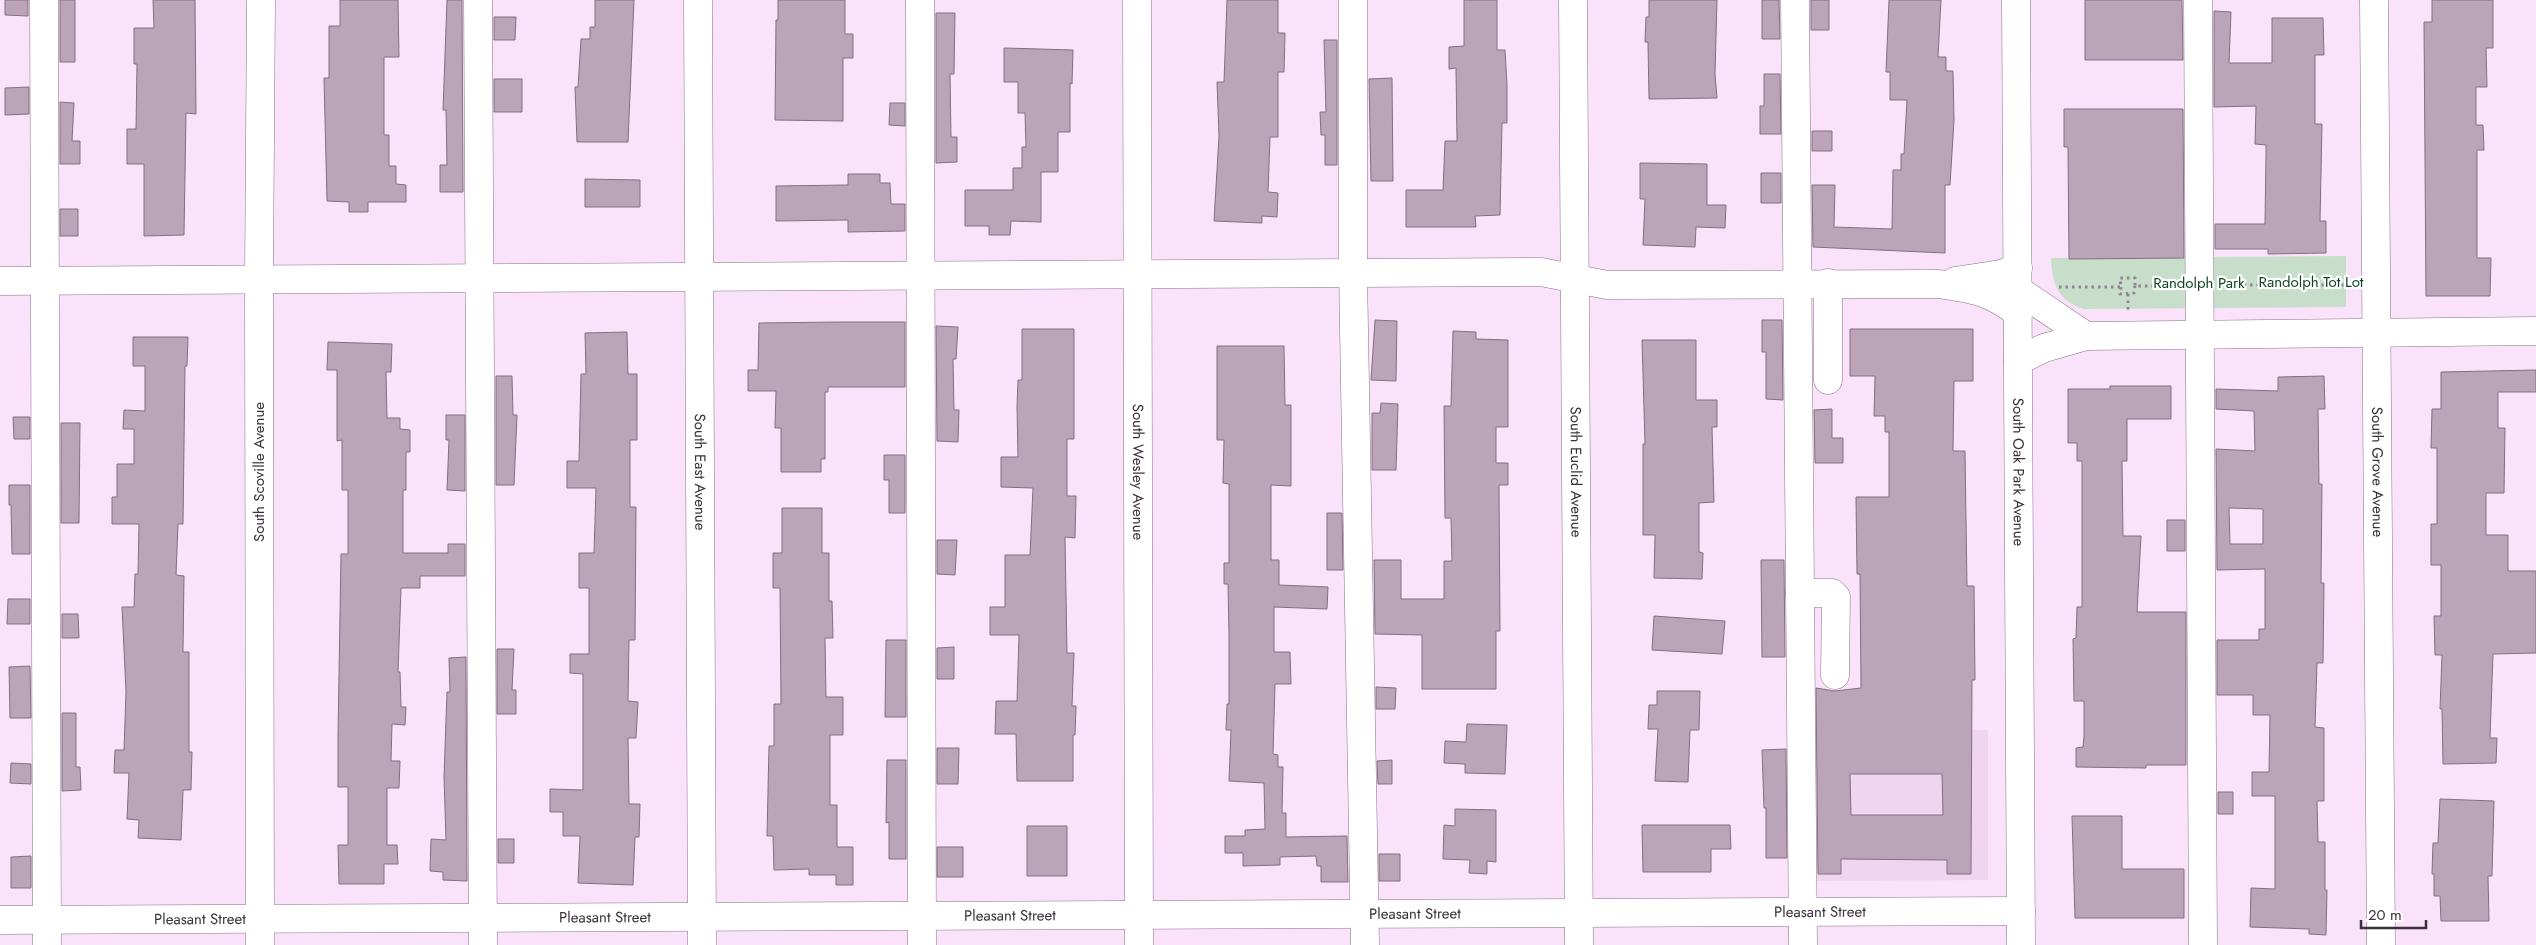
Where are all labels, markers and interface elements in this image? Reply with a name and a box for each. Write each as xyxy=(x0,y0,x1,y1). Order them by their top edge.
park label: Randolph Tot Lot xyxy=(2259,271,2364,293)
park label: Randolph Park xyxy=(2153,272,2245,294)
street label: South Oak Park Avenue xyxy=(2007,398,2030,547)
street label: South Scoville Avenue xyxy=(248,402,270,542)
street label: South Wesley Avenue xyxy=(1127,404,1149,541)
street label: South Euclid Avenue xyxy=(1565,406,1587,538)
street label: South Grove Avenue xyxy=(2366,407,2389,537)
street label: South East Avenue xyxy=(689,414,711,531)
scale bar xyxy=(2361,898,2426,930)
street label: Pleasant Street xyxy=(1774,901,1866,923)
street label: Pleasant Street xyxy=(1369,902,1461,925)
street label: Pleasant Street xyxy=(964,904,1056,927)
text: 20 m xyxy=(2368,904,2402,926)
street label: Pleasant Street xyxy=(559,906,651,929)
street label: Pleasant Street xyxy=(154,908,246,930)

